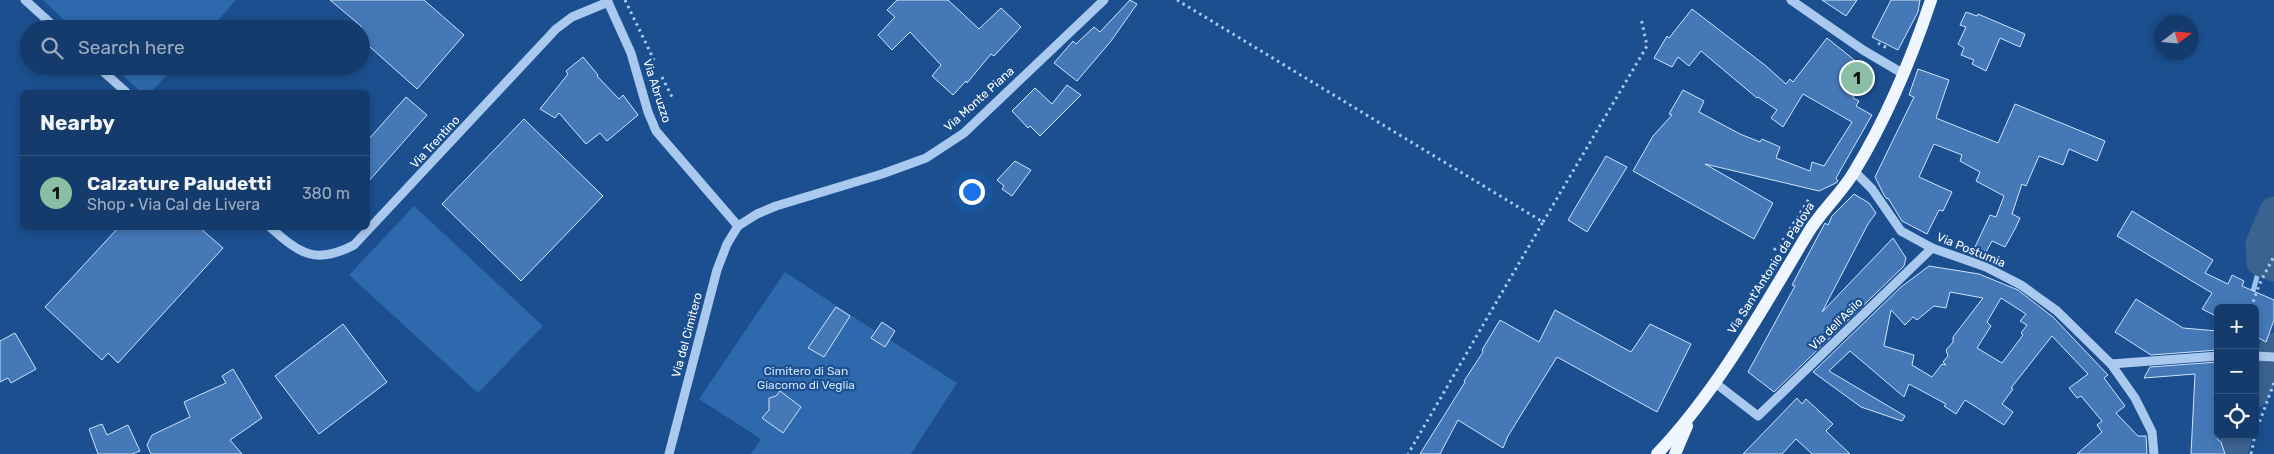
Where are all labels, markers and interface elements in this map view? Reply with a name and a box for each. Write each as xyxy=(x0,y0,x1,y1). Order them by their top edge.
north arrow xyxy=(2154,15,2199,60)
search box xyxy=(20,20,370,75)
icon: search xyxy=(38,34,66,62)
text: Search here xyxy=(78,36,185,59)
street label: Via Abruzzo xyxy=(640,57,674,125)
pin: 1 xyxy=(1841,59,1873,97)
street label: Via Monte Piana xyxy=(941,64,1017,134)
text: Nearby xyxy=(40,110,115,135)
street label: Via Trentino xyxy=(407,113,463,171)
text: Calzature Paludetti xyxy=(87,172,271,195)
your location xyxy=(959,179,985,205)
text: 1 xyxy=(52,184,60,203)
text: 380 m xyxy=(302,184,350,203)
text: Shop · Via Cal de Livera xyxy=(87,195,260,214)
street label: Via Sant'Antonio da Padova xyxy=(1725,200,1817,336)
street label: Via Postumia xyxy=(1935,230,2007,270)
street label: Via del Cimitero xyxy=(669,291,705,379)
street label: Via dell'Asilo xyxy=(1806,295,1866,353)
map controls xyxy=(2214,304,2259,439)
button: + xyxy=(2214,304,2259,349)
button: − xyxy=(2214,349,2259,394)
park label: Cimitero di San Giacomo di Veglia xyxy=(757,364,855,392)
button: locate xyxy=(2214,394,2259,439)

